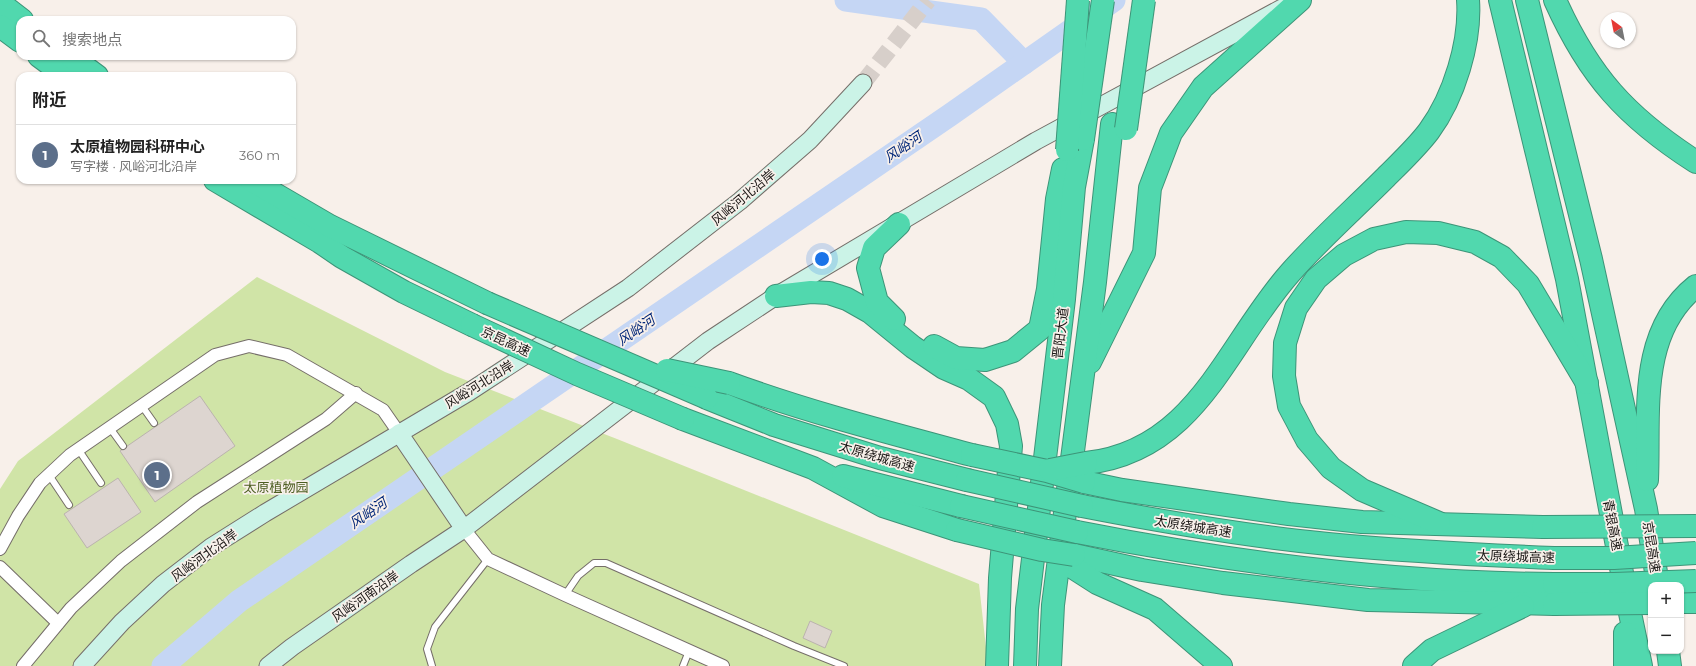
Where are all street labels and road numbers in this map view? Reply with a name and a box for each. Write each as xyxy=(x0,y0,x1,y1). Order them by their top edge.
street label: 风峪河北沿岸 xyxy=(708,166,778,228)
street label: 晋阳大道 xyxy=(1049,306,1071,360)
street label: 京昆高速 xyxy=(479,323,533,359)
street label: 风峪河北沿岸 xyxy=(442,357,516,411)
street label: 太原绕城高速 xyxy=(837,438,917,474)
street label: 青银高速 xyxy=(1600,498,1626,552)
street label: 太原绕城高速 xyxy=(1153,512,1233,540)
street label: 京昆高速 xyxy=(1640,520,1664,574)
street label: 风峪河北沿岸 xyxy=(168,526,240,584)
street label: 太原绕城高速 xyxy=(1477,547,1555,565)
street label: 风峪河南沿岸 xyxy=(328,567,402,625)

